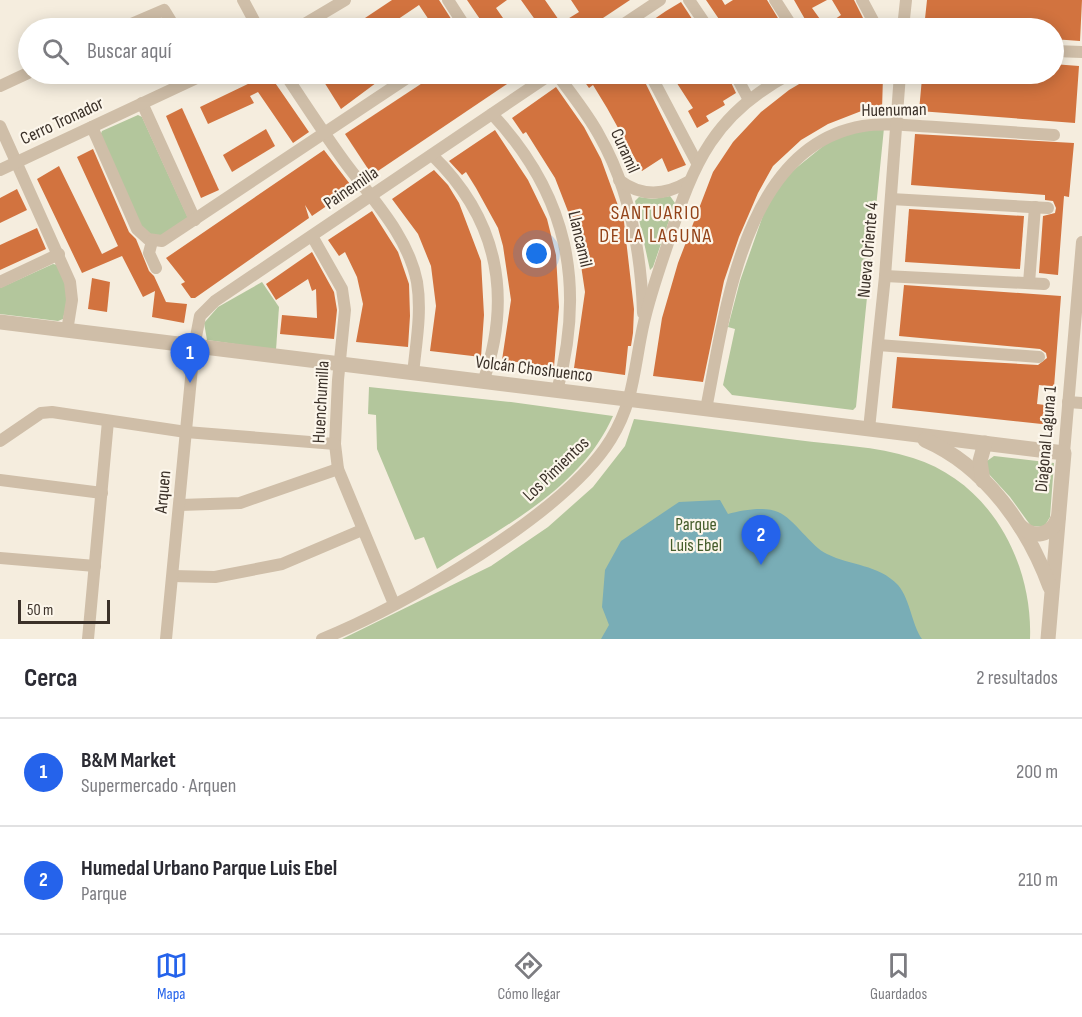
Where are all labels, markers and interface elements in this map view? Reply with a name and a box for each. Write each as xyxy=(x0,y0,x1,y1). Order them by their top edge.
search box xyxy=(18,18,1064,84)
icon: search xyxy=(39,35,72,68)
text: Buscar aquí xyxy=(87,38,172,65)
street label: Cerro Tronador xyxy=(17,93,107,149)
street label: Huenuman xyxy=(861,99,927,121)
street label: Curamil xyxy=(606,126,644,176)
street label: Painemilla xyxy=(320,162,382,214)
district label: SANTUARIO DE LA LAGUNA xyxy=(599,201,713,248)
street label: Nueva Oriente 4 xyxy=(853,201,883,299)
street label: Llancamil xyxy=(563,209,597,269)
your location xyxy=(522,239,551,268)
pin: 1 xyxy=(170,334,210,383)
street label: Volcán Choshuenco xyxy=(474,351,594,387)
street label: Huenchumilla xyxy=(308,360,334,444)
street label: Diagonal Laguna 1 xyxy=(1031,384,1061,493)
street label: Los Pimientos xyxy=(519,432,593,506)
street label: Arquen xyxy=(151,470,175,515)
park label: Parque Luis Ebel xyxy=(670,514,722,556)
pin: 2 xyxy=(742,516,780,565)
scale bar xyxy=(18,597,110,624)
text: 50 m xyxy=(27,601,53,620)
text: Cerca xyxy=(24,663,77,694)
text: 2 resultados xyxy=(976,666,1058,690)
text: B&M Market xyxy=(81,747,176,774)
text: 1 xyxy=(40,760,47,784)
text: 200 m xyxy=(1016,760,1058,784)
text: Supermercado · Arquen xyxy=(81,774,236,798)
text: Humedal Urbano Parque Luis Ebel xyxy=(81,855,337,882)
text: 2 xyxy=(39,868,48,892)
text: 210 m xyxy=(1018,868,1058,892)
text: Parque xyxy=(81,882,127,906)
tab: Mapa xyxy=(155,949,188,1004)
tab: Cómo llegar xyxy=(497,949,560,1004)
tab: Guardados xyxy=(870,949,927,1004)

